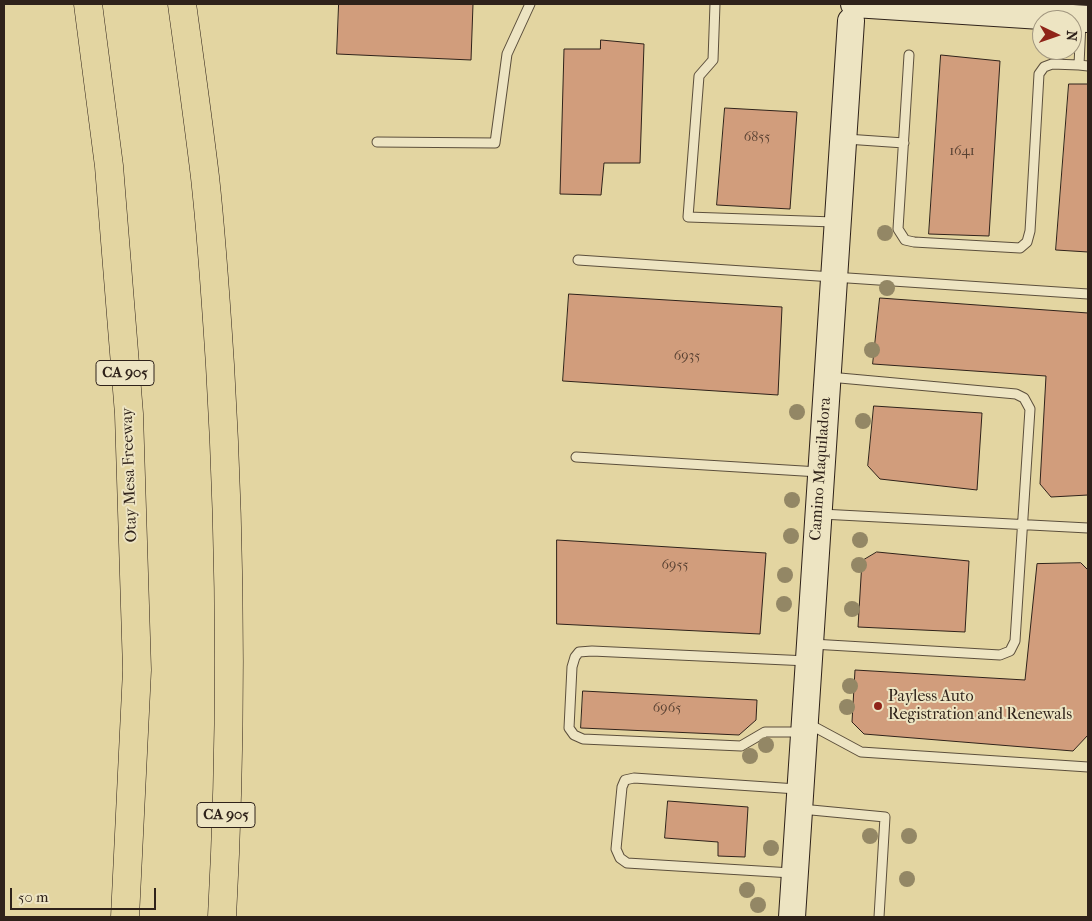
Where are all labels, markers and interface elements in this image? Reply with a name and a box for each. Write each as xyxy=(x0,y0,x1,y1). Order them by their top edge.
north arrow xyxy=(1032,10,1082,60)
text: N xyxy=(1063,30,1080,42)
house number: 6855 xyxy=(744,130,770,146)
house number: 1641 xyxy=(949,144,975,160)
house number: 6935 xyxy=(674,349,700,365)
road number: CA 905 xyxy=(96,360,154,386)
street label: Camino Maquiladora xyxy=(806,397,836,541)
street label: Otay Mesa Freeway xyxy=(118,407,142,543)
house number: 6955 xyxy=(662,558,688,574)
place label: Payless Auto Registration and Renewals xyxy=(888,687,1072,725)
marker: Payless Auto Registration and Renewals xyxy=(872,700,884,712)
house number: 6965 xyxy=(653,701,681,717)
road number: CA 905 xyxy=(197,802,255,828)
scale bar xyxy=(12,878,159,910)
text: 50 m xyxy=(18,888,48,906)

